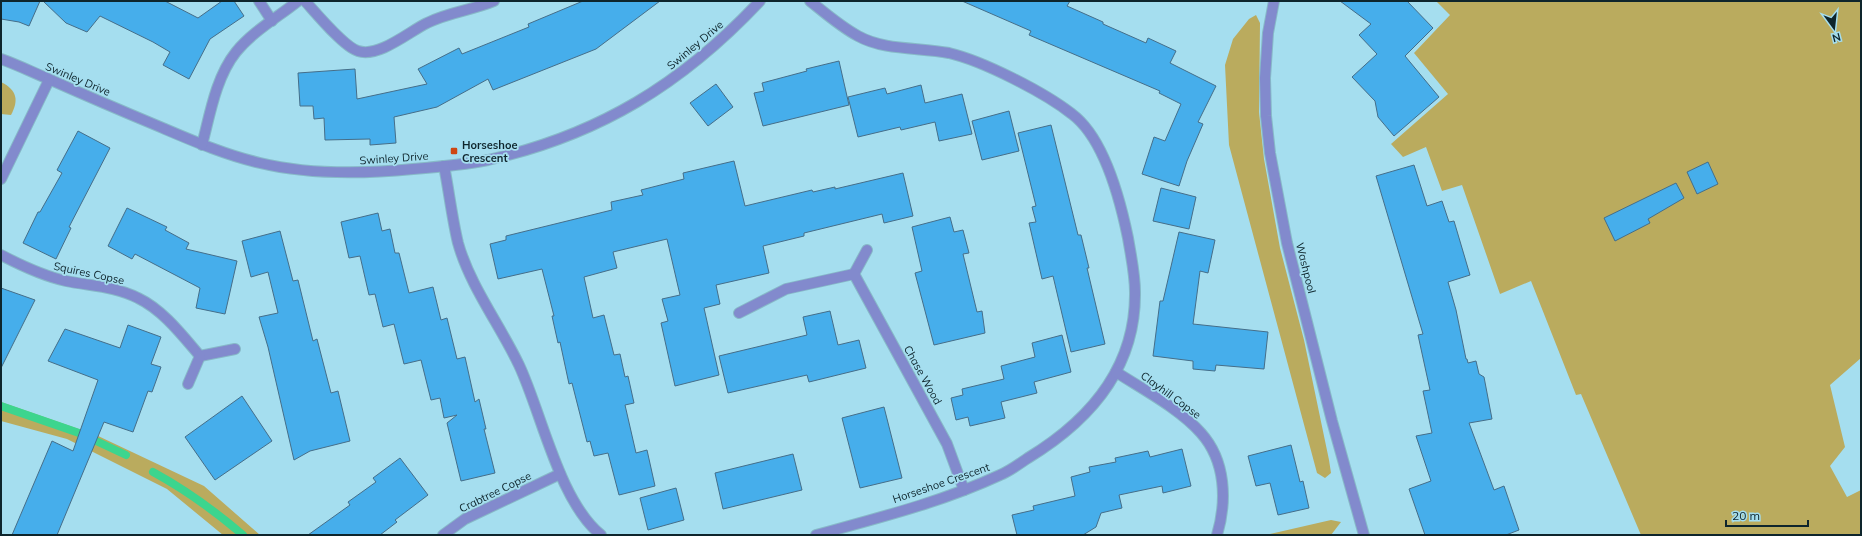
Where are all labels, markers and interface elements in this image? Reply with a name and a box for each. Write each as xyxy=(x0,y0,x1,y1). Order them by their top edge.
north arrow xyxy=(1814,8,1854,48)
street label: Swinley Drive xyxy=(664,17,726,73)
text: N xyxy=(1831,30,1842,45)
street label: Swinley Drive xyxy=(43,59,113,99)
place label: Horseshoe Crescent xyxy=(462,138,518,165)
marker: Horseshoe Crescent xyxy=(449,146,459,156)
street label: Swinley Drive xyxy=(359,149,429,167)
street label: Washpool xyxy=(1293,241,1319,295)
street label: Squires Copse xyxy=(52,259,126,287)
street label: Chase Wood xyxy=(901,343,945,407)
street label: Clayhill Copse xyxy=(1138,368,1204,422)
street label: Horseshoe Crescent xyxy=(891,460,991,506)
street label: Crabtree Copse xyxy=(457,468,533,516)
scale bar xyxy=(1726,502,1808,528)
text: 20 m xyxy=(1732,508,1760,523)

